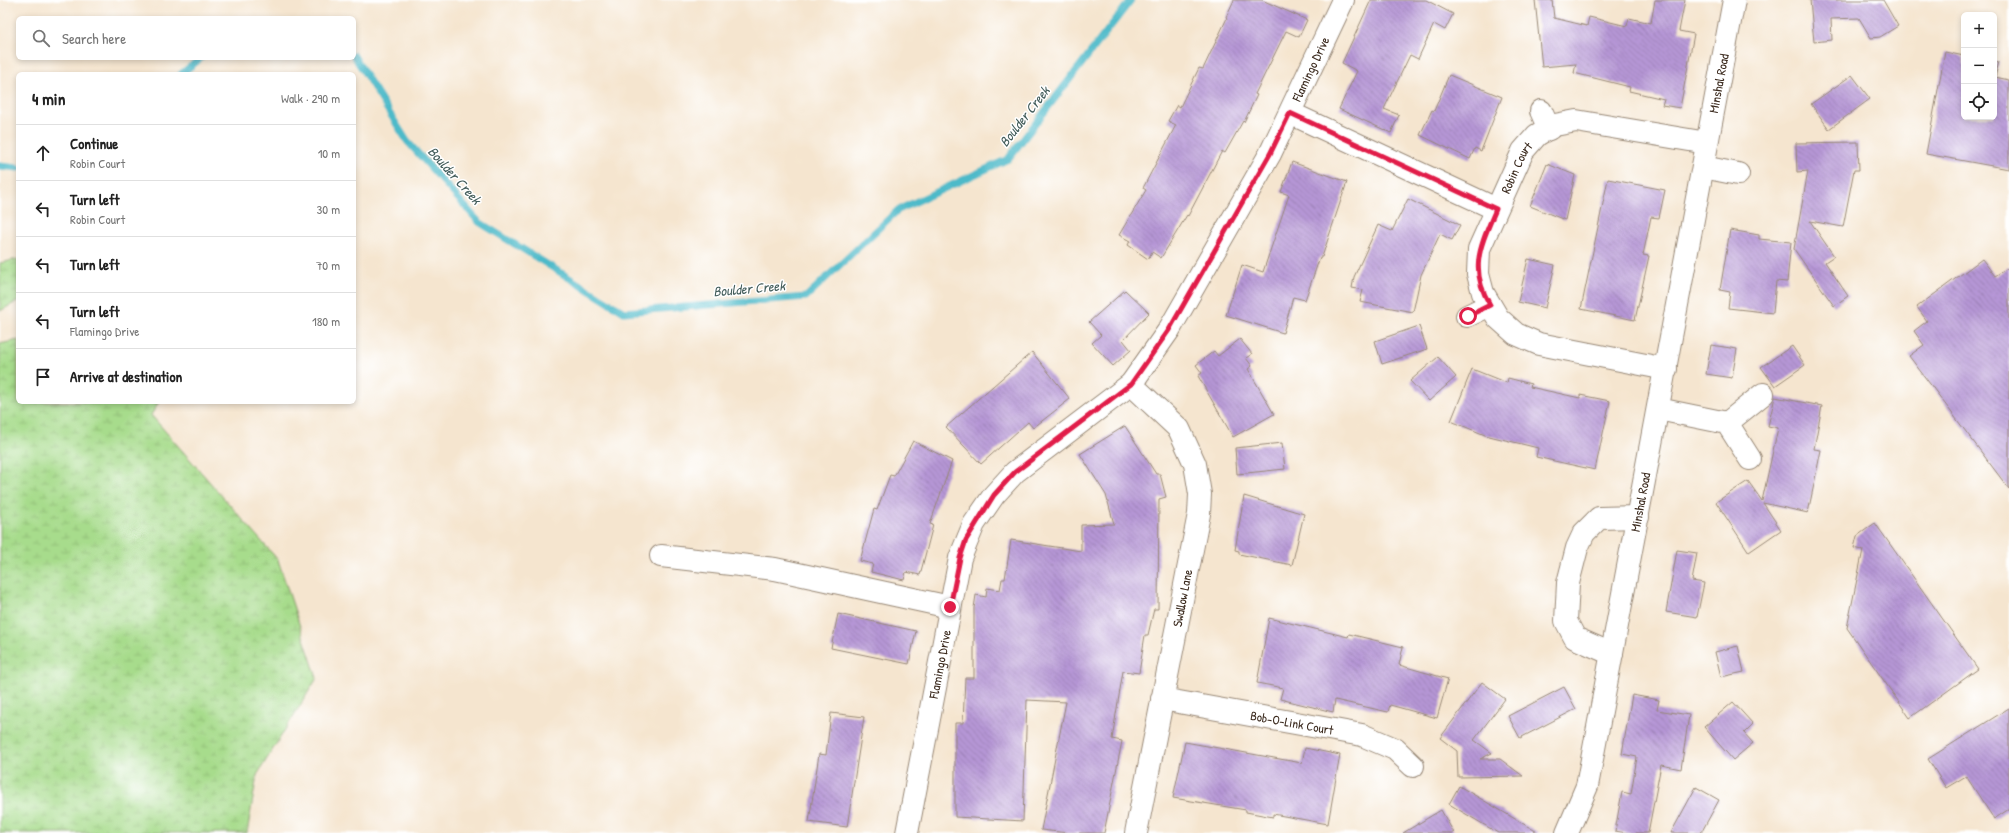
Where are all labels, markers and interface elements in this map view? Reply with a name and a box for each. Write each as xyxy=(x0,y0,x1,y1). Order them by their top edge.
map controls xyxy=(1961,12,1997,120)
button: + xyxy=(1961,12,1997,48)
search box xyxy=(16,16,356,60)
icon: search xyxy=(30,27,52,49)
text: Search here xyxy=(62,28,126,49)
street label: Flamingo Drive xyxy=(1287,34,1333,105)
button: − xyxy=(1961,48,1997,84)
street label: Minshal Road xyxy=(1704,52,1733,114)
water label: Boulder Creek xyxy=(994,81,1054,150)
button: locate xyxy=(1961,84,1997,120)
text: 4 min xyxy=(32,87,65,110)
text: Walk · 290 m xyxy=(281,89,340,107)
text: Continue xyxy=(70,133,118,154)
street label: Robin Court xyxy=(1496,137,1537,196)
icon: ahead xyxy=(32,142,54,164)
water label: Boulder Creek xyxy=(424,142,487,209)
text: 10 m xyxy=(318,144,340,162)
text: Robin Court xyxy=(70,154,125,172)
text: Turn left xyxy=(70,189,120,210)
icon: left xyxy=(32,198,54,220)
text: 30 m xyxy=(317,200,340,218)
text: Robin Court xyxy=(70,210,125,228)
icon: left xyxy=(32,254,54,276)
text: Turn left xyxy=(70,254,120,275)
text: 70 m xyxy=(316,256,340,274)
water label: Boulder Creek xyxy=(712,275,787,301)
text: Turn left xyxy=(70,301,120,322)
route start xyxy=(1459,307,1477,325)
icon: left xyxy=(32,310,54,332)
text: 180 m xyxy=(312,312,340,330)
text: Flamingo Drive xyxy=(70,322,140,340)
icon: arrive xyxy=(32,366,54,388)
text: Arrive at destination xyxy=(70,366,182,387)
street label: Minshal Road xyxy=(1626,471,1654,533)
street label: Swallow Lane xyxy=(1168,568,1196,628)
route end xyxy=(941,598,959,616)
street label: Flamingo Drive xyxy=(924,628,955,701)
street label: Bob-O-Link Court xyxy=(1249,706,1335,739)

